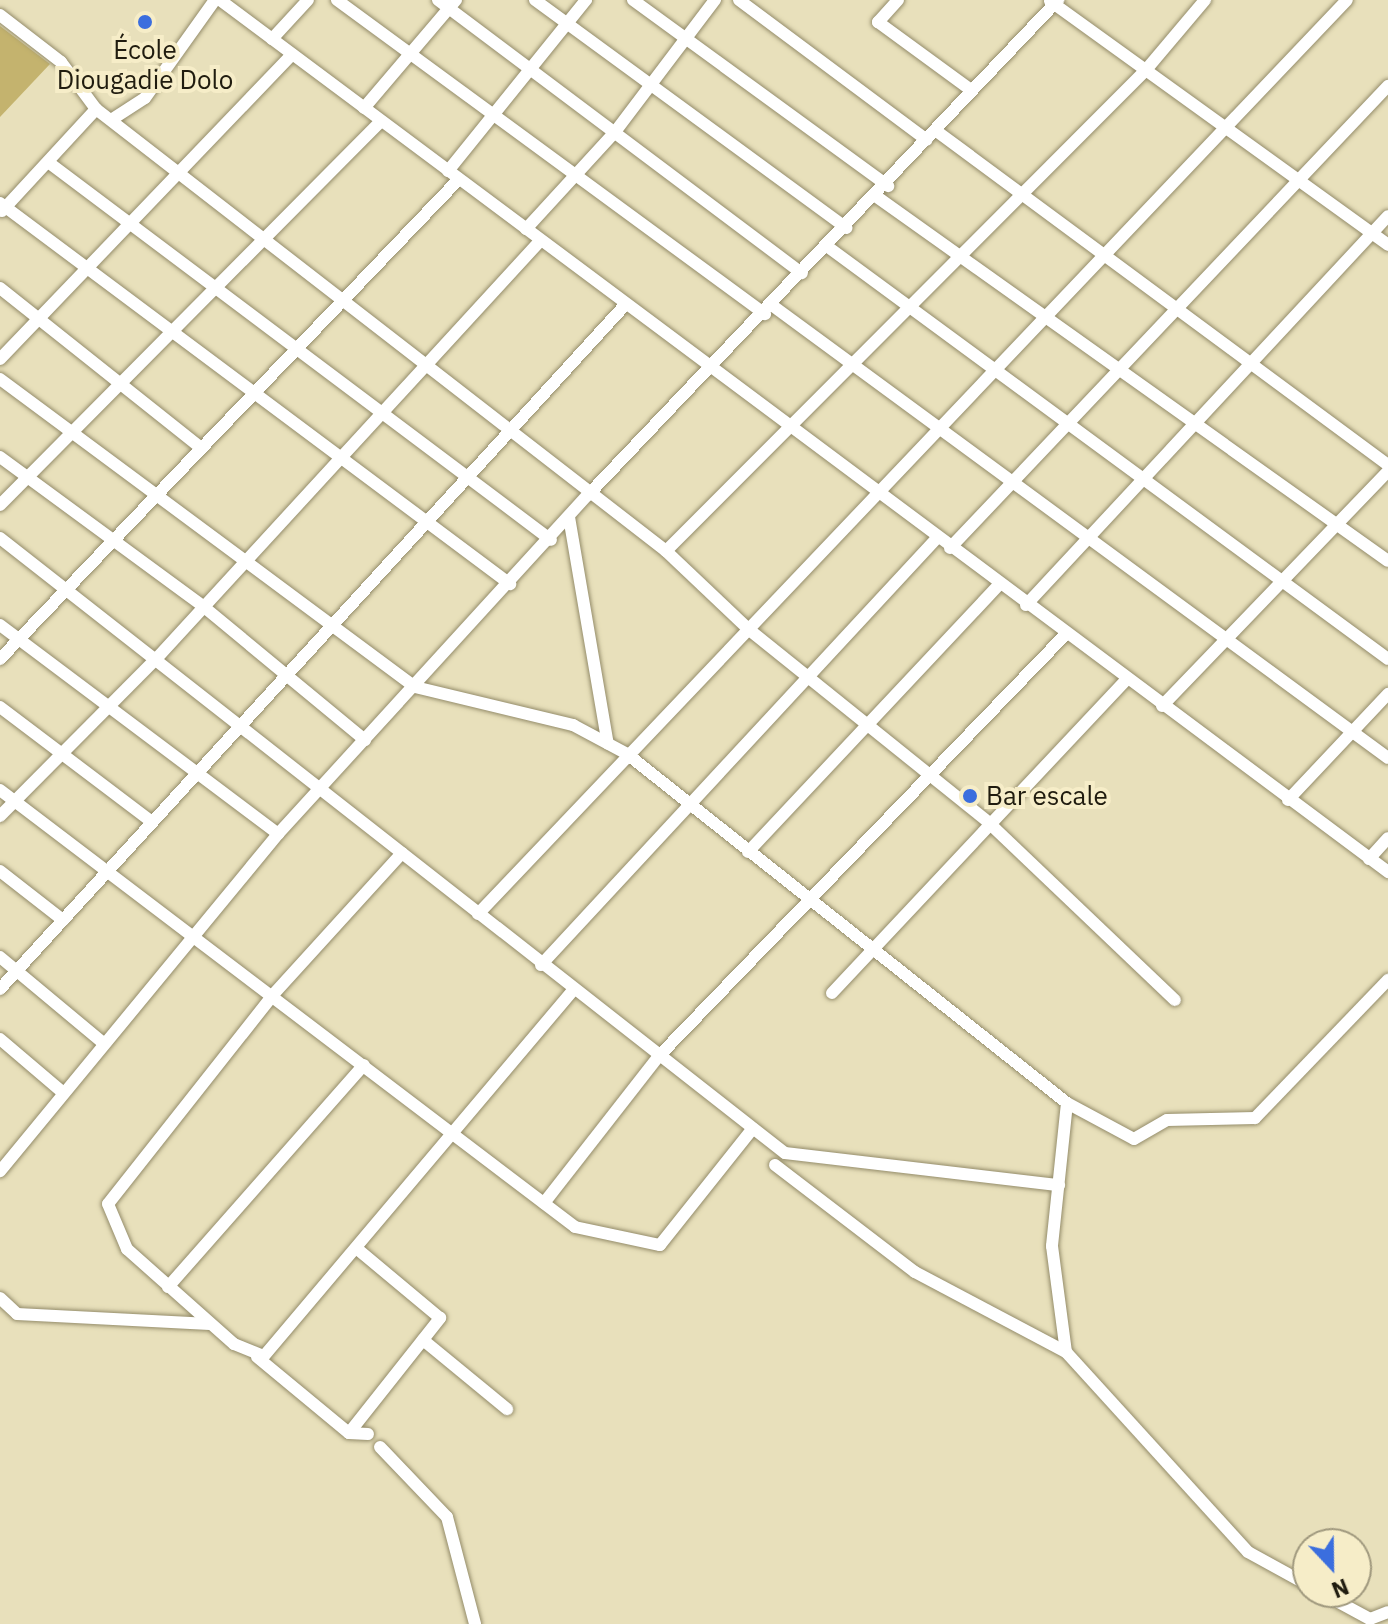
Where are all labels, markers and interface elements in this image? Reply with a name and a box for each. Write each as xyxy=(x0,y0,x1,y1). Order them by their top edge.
marker: École Diougadie Dolo xyxy=(136,13,154,31)
place label: École Diougadie Dolo xyxy=(57,34,233,96)
place label: Bar escale xyxy=(986,780,1108,812)
marker: Bar escale xyxy=(961,787,979,805)
north arrow xyxy=(1292,1528,1372,1608)
text: N xyxy=(1328,1572,1353,1605)

